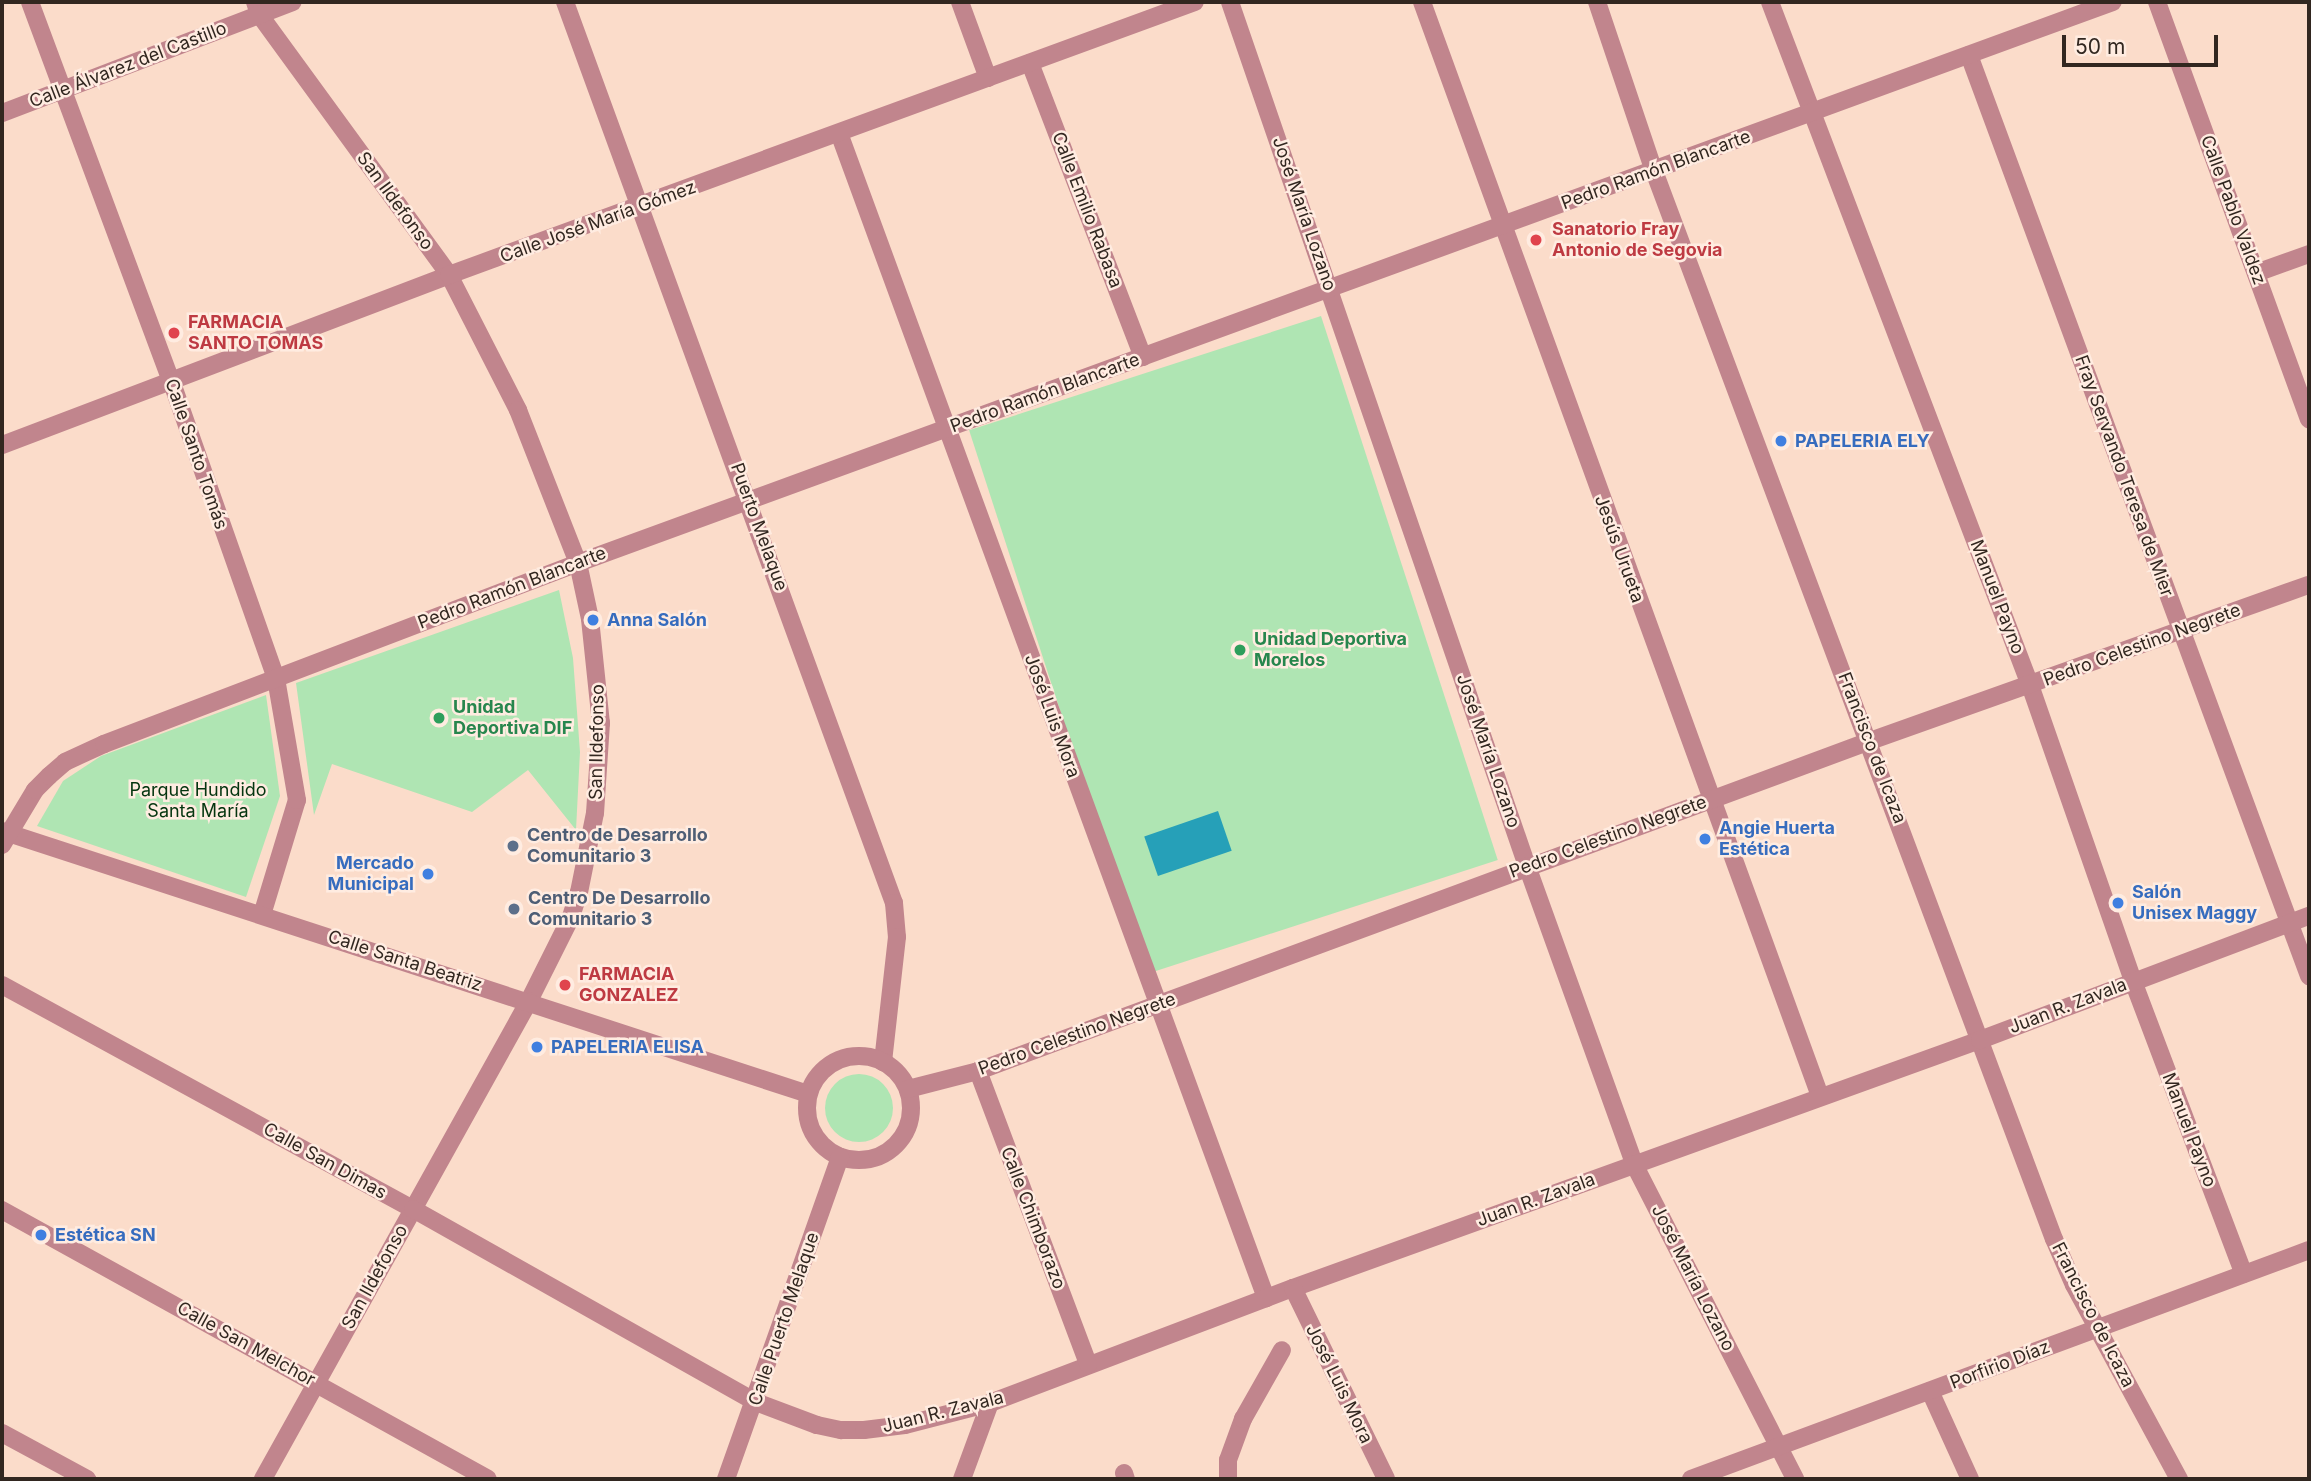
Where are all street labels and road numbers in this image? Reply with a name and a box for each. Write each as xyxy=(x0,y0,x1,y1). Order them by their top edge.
street label: Calle Álvarez del Castillo xyxy=(26,17,230,113)
street label: Pedro Ramón Blancarte xyxy=(1558,126,1754,214)
street label: Calle Emilio Rabasa xyxy=(1047,129,1127,291)
street label: Calle Pablo Valdez xyxy=(2196,132,2270,288)
street label: José María Lozano xyxy=(1268,134,1340,294)
street label: San Ildefonso xyxy=(352,148,438,254)
street label: Calle José María Gómez xyxy=(497,176,699,268)
street label: Pedro Ramón Blancarte xyxy=(947,349,1143,437)
street label: Fray Servando Teresa de Mier xyxy=(2070,352,2178,600)
street label: Calle Santo Tomás xyxy=(160,376,232,532)
street label: Puerto Melaque xyxy=(726,460,792,594)
street label: Jesús Urueta xyxy=(1590,492,1648,606)
street label: Manuel Payno xyxy=(1965,537,2029,657)
street label: Pedro Ramón Blancarte xyxy=(415,542,609,634)
street label: Pedro Celestino Negrete xyxy=(2040,599,2244,691)
street label: José Luis Mora xyxy=(1020,651,1084,781)
street label: Francisco de Icaza xyxy=(1833,669,1911,827)
street label: José María Lozano xyxy=(1452,671,1524,831)
street label: San Ildefonso xyxy=(585,684,609,800)
street label: Pedro Celestino Negrete xyxy=(1506,791,1710,883)
street label: Calle Santa Beatriz xyxy=(325,926,485,996)
street label: Juan R. Zavala xyxy=(2006,974,2130,1038)
street label: Pedro Celestino Negrete xyxy=(975,988,1179,1080)
street label: Manuel Payno xyxy=(2157,1070,2221,1190)
street label: Calle San Dimas xyxy=(260,1118,390,1204)
street label: Calle Chimborazo xyxy=(996,1144,1070,1292)
street label: Juan R. Zavala xyxy=(1474,1169,1598,1231)
street label: José María Lozano xyxy=(1647,1201,1739,1355)
street label: San Ildefonso xyxy=(337,1221,413,1333)
street label: Calle Puerto Melaque xyxy=(744,1229,824,1409)
street label: Francisco de Icaza xyxy=(2047,1239,2139,1391)
street label: Calle San Melchor xyxy=(173,1297,319,1391)
street label: José Luis Mora xyxy=(1301,1321,1377,1447)
street label: Porfirio Díaz xyxy=(1947,1336,2053,1394)
street label: Juan R. Zavala xyxy=(880,1386,1006,1438)

